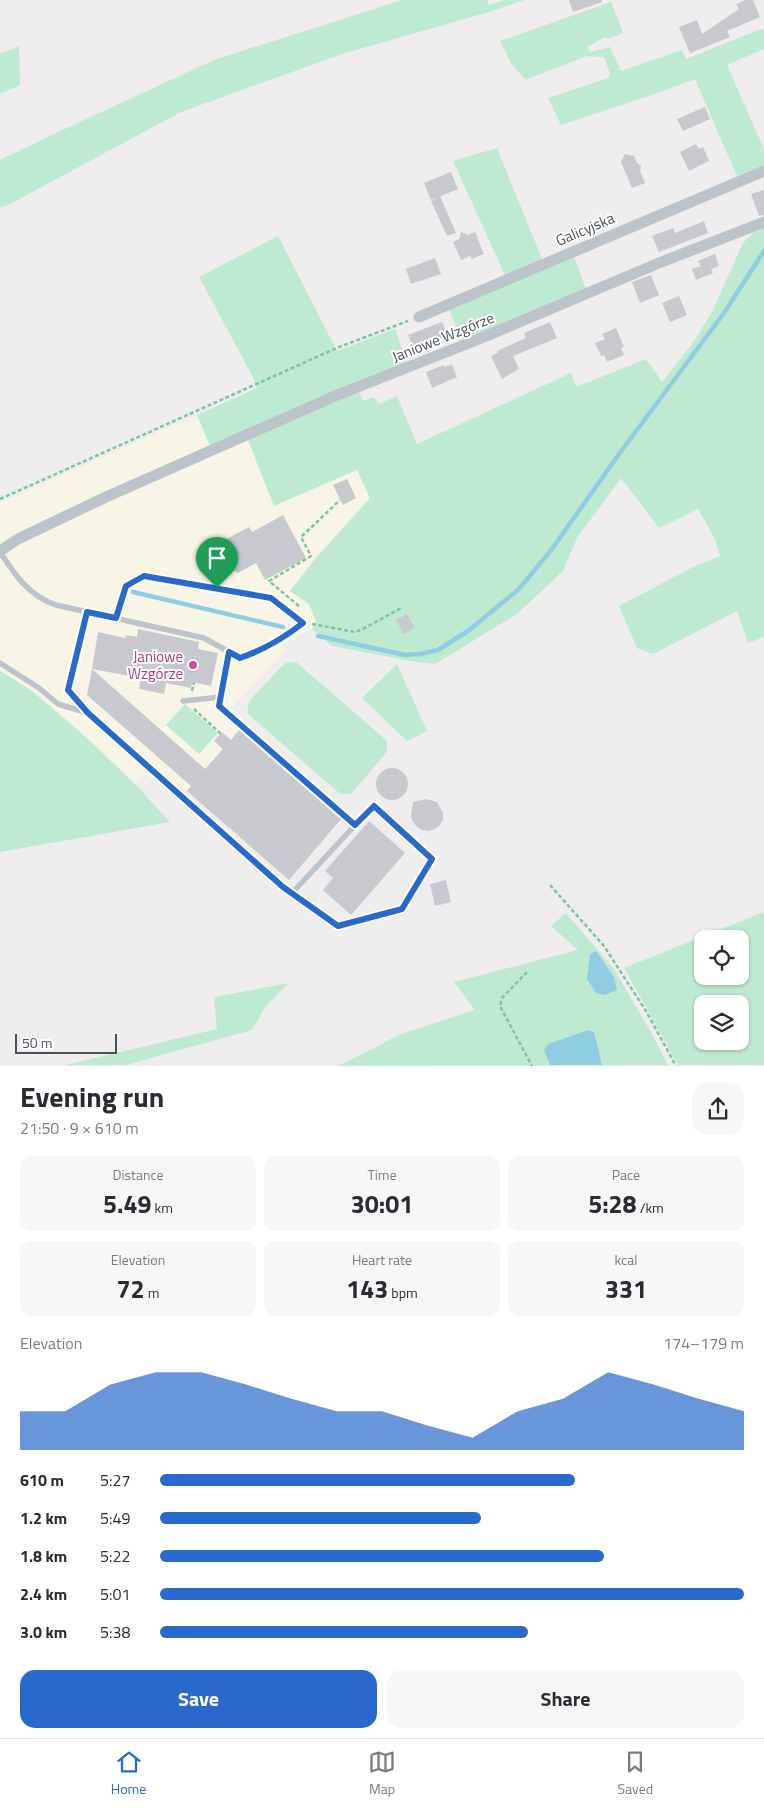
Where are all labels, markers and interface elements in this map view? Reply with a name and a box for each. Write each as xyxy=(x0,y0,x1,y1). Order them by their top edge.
street label: Galicyjska xyxy=(552,206,619,252)
street label: Janiowe Wzgórze xyxy=(388,306,498,368)
pin xyxy=(196,537,238,588)
icon: arrive xyxy=(203,544,231,572)
place label: Janiowe Wzgórze xyxy=(128,645,183,685)
marker: Janiowe Wzgórze xyxy=(187,659,199,671)
map controls xyxy=(694,930,749,1050)
button: locate xyxy=(694,930,749,985)
button: layers xyxy=(694,995,749,1050)
scale bar xyxy=(15,1030,118,1054)
text: 50 m xyxy=(22,1032,52,1053)
text: Evening run xyxy=(20,1075,164,1118)
button: share xyxy=(692,1083,744,1135)
text: 21:50 · 9 × 610 m xyxy=(20,1116,139,1140)
text: Distance xyxy=(112,1164,164,1185)
text: Time xyxy=(367,1164,397,1185)
text: Pace xyxy=(612,1164,640,1185)
text: 5.49 xyxy=(103,1185,151,1223)
text: 30:01 xyxy=(351,1185,413,1223)
text: 5:28 xyxy=(588,1185,637,1223)
text: km xyxy=(151,1197,173,1218)
text: /km xyxy=(637,1197,664,1218)
text: Elevation xyxy=(111,1249,165,1270)
text: Heart rate xyxy=(352,1249,412,1270)
text: kcal xyxy=(615,1249,637,1270)
text: 72 xyxy=(117,1270,145,1308)
text: 143 xyxy=(346,1270,388,1308)
text: 331 xyxy=(605,1270,647,1308)
text: m xyxy=(145,1282,159,1303)
text: bpm xyxy=(388,1282,418,1303)
text: Elevation xyxy=(20,1331,82,1355)
text: 174–179 m xyxy=(663,1331,744,1355)
text: 610 m xyxy=(20,1468,64,1492)
text: 5:27 xyxy=(100,1468,130,1492)
text: 1.2 km xyxy=(20,1506,67,1530)
text: 5:49 xyxy=(100,1506,130,1530)
text: 1.8 km xyxy=(20,1544,67,1568)
text: 5:22 xyxy=(100,1544,130,1568)
text: 2.4 km xyxy=(20,1582,67,1606)
text: 5:01 xyxy=(100,1582,130,1606)
text: 3.0 km xyxy=(20,1620,67,1644)
text: 5:38 xyxy=(100,1620,130,1644)
button: Save xyxy=(20,1670,377,1728)
button: Share xyxy=(387,1670,744,1728)
tab: Home xyxy=(111,1748,146,1799)
tab: Map xyxy=(368,1748,396,1799)
tab: Saved xyxy=(618,1748,653,1799)

